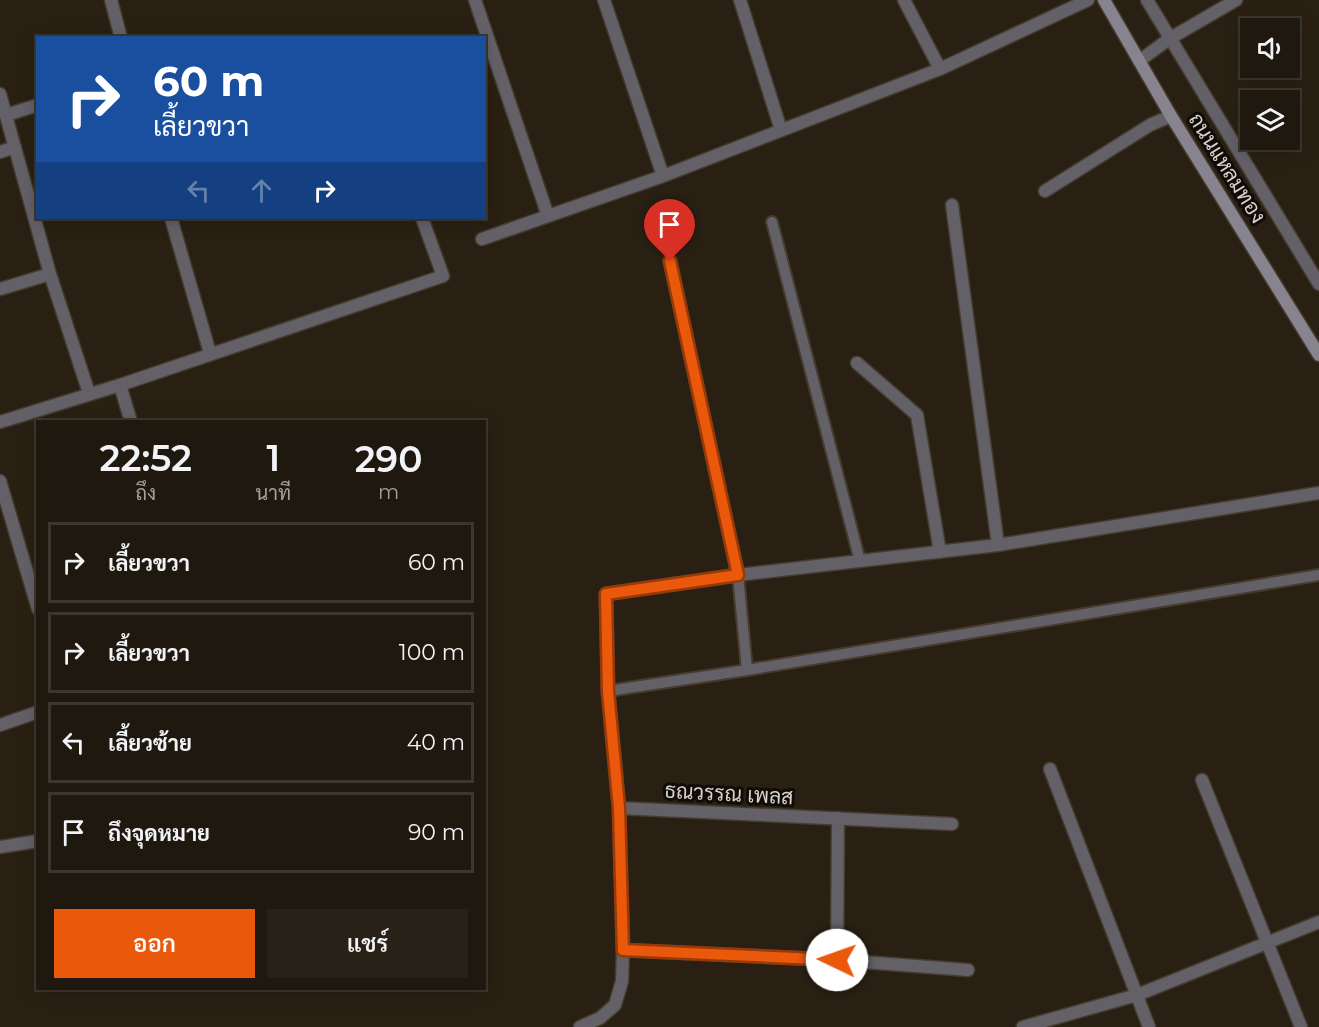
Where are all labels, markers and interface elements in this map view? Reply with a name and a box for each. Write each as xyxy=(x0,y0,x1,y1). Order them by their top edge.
map controls xyxy=(1240,18,1300,150)
button: sound xyxy=(1240,18,1300,78)
text: 60 m xyxy=(153,55,264,107)
icon: right xyxy=(54,60,132,138)
button: layers xyxy=(1240,90,1300,150)
street label: ถนนแหลมทอง xyxy=(1184,108,1271,227)
text: เลี้ยวขวา xyxy=(153,110,249,143)
icon: left xyxy=(182,174,215,207)
icon: ahead xyxy=(245,174,278,207)
icon: right xyxy=(308,174,341,207)
pin xyxy=(644,199,695,261)
icon: arrive xyxy=(653,208,686,241)
text: 22:52 xyxy=(100,436,192,480)
text: 1 xyxy=(266,436,280,480)
text: 290 xyxy=(355,437,422,481)
text: m xyxy=(378,480,399,504)
text: ถึง xyxy=(135,481,156,505)
text: นาที xyxy=(256,481,291,505)
icon: right xyxy=(57,546,90,579)
text: 60 m xyxy=(408,549,465,576)
text: เลี้ยวขวา xyxy=(108,550,190,577)
icon: right xyxy=(57,636,90,669)
text: 100 m xyxy=(399,639,465,666)
text: เลี้ยวขวา xyxy=(108,640,190,667)
icon: left xyxy=(57,726,90,759)
text: 40 m xyxy=(407,729,465,756)
text: เลี้ยวซ้าย xyxy=(108,730,192,757)
street label: ธณวรรณ เพลส xyxy=(664,778,794,809)
icon: arrive xyxy=(57,816,90,849)
text: 90 m xyxy=(408,819,465,846)
text: ถึงจุดหมาย xyxy=(108,820,210,847)
button: ออก xyxy=(54,909,255,978)
button: แชร์ xyxy=(267,909,468,978)
position arrow xyxy=(805,928,869,992)

